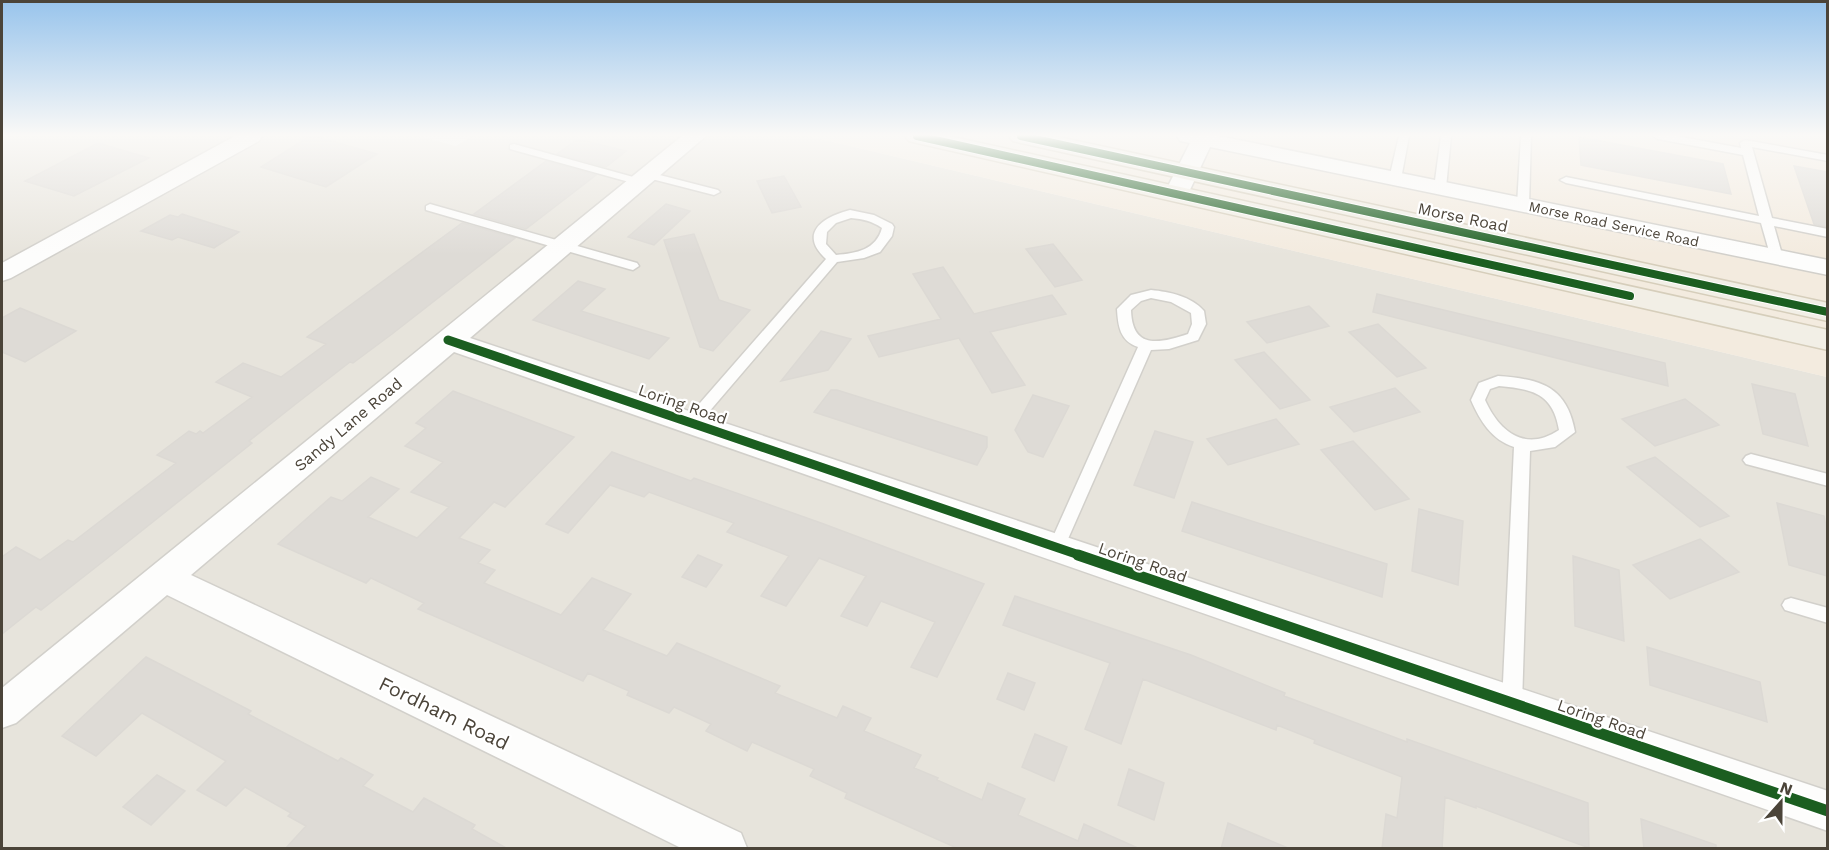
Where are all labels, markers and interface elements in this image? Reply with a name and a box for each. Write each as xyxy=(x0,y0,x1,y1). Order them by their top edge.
street label: Morse Road Service Road xyxy=(1527,198,1701,250)
street label: Morse Road xyxy=(1416,199,1510,236)
street label: Sandy Lane Road xyxy=(291,374,406,475)
street label: Loring Road xyxy=(636,380,730,429)
street label: Loring Road xyxy=(1096,538,1190,587)
street label: Fordham Road xyxy=(375,671,513,755)
street label: Loring Road xyxy=(1555,695,1649,744)
north arrow xyxy=(1751,772,1811,832)
text: N xyxy=(1777,777,1795,799)

